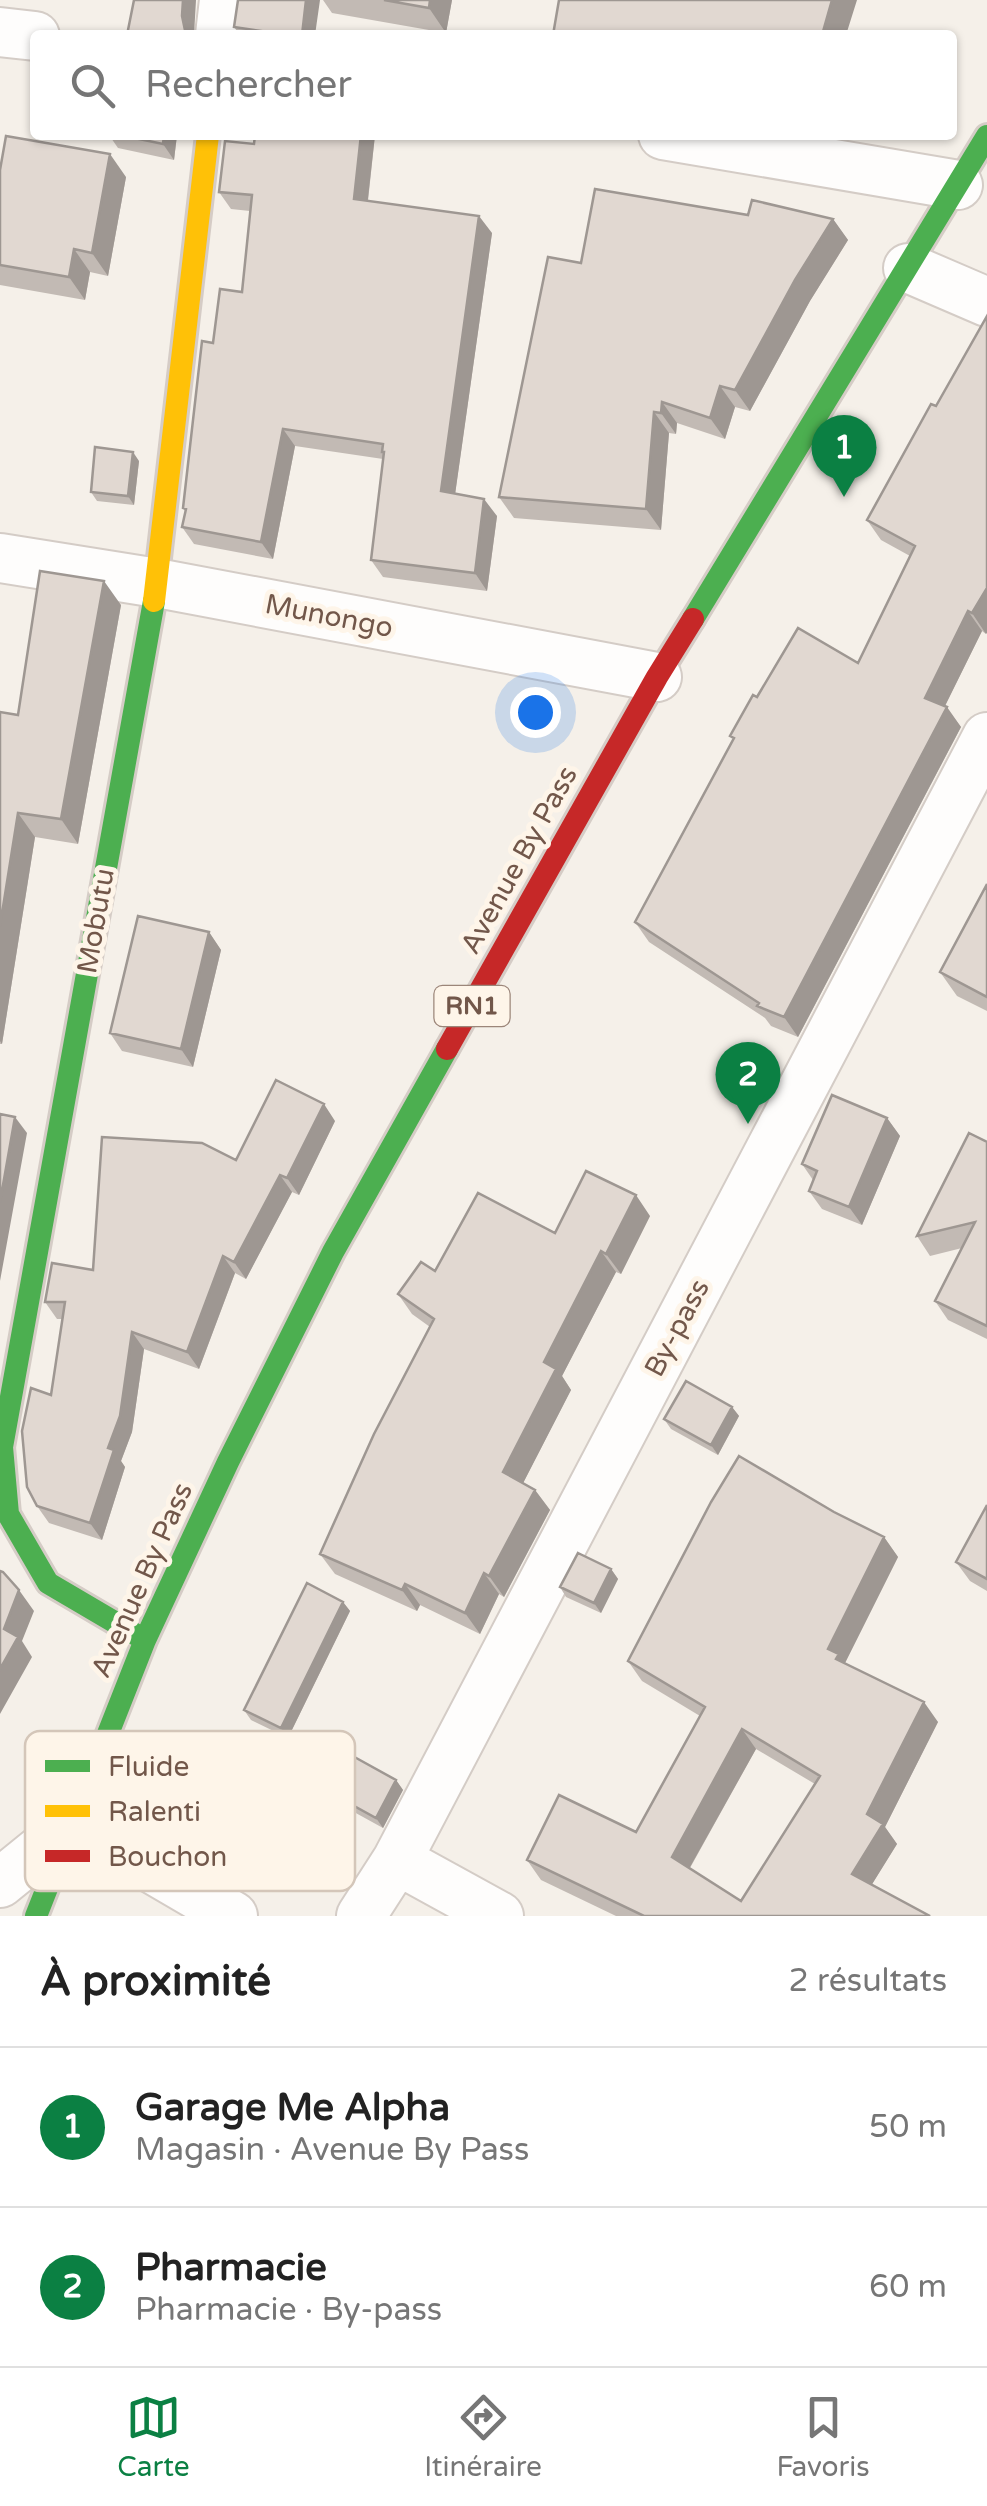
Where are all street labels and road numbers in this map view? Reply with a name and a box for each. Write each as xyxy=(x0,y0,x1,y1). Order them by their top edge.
street label: Munongo xyxy=(262,587,396,645)
street label: Avenue By Pass xyxy=(453,760,585,960)
street label: Mobutu xyxy=(70,866,122,976)
road number: RN1 xyxy=(434,986,510,1026)
street label: By-pass xyxy=(637,1273,717,1383)
street label: Avenue By Pass xyxy=(84,1477,200,1683)

